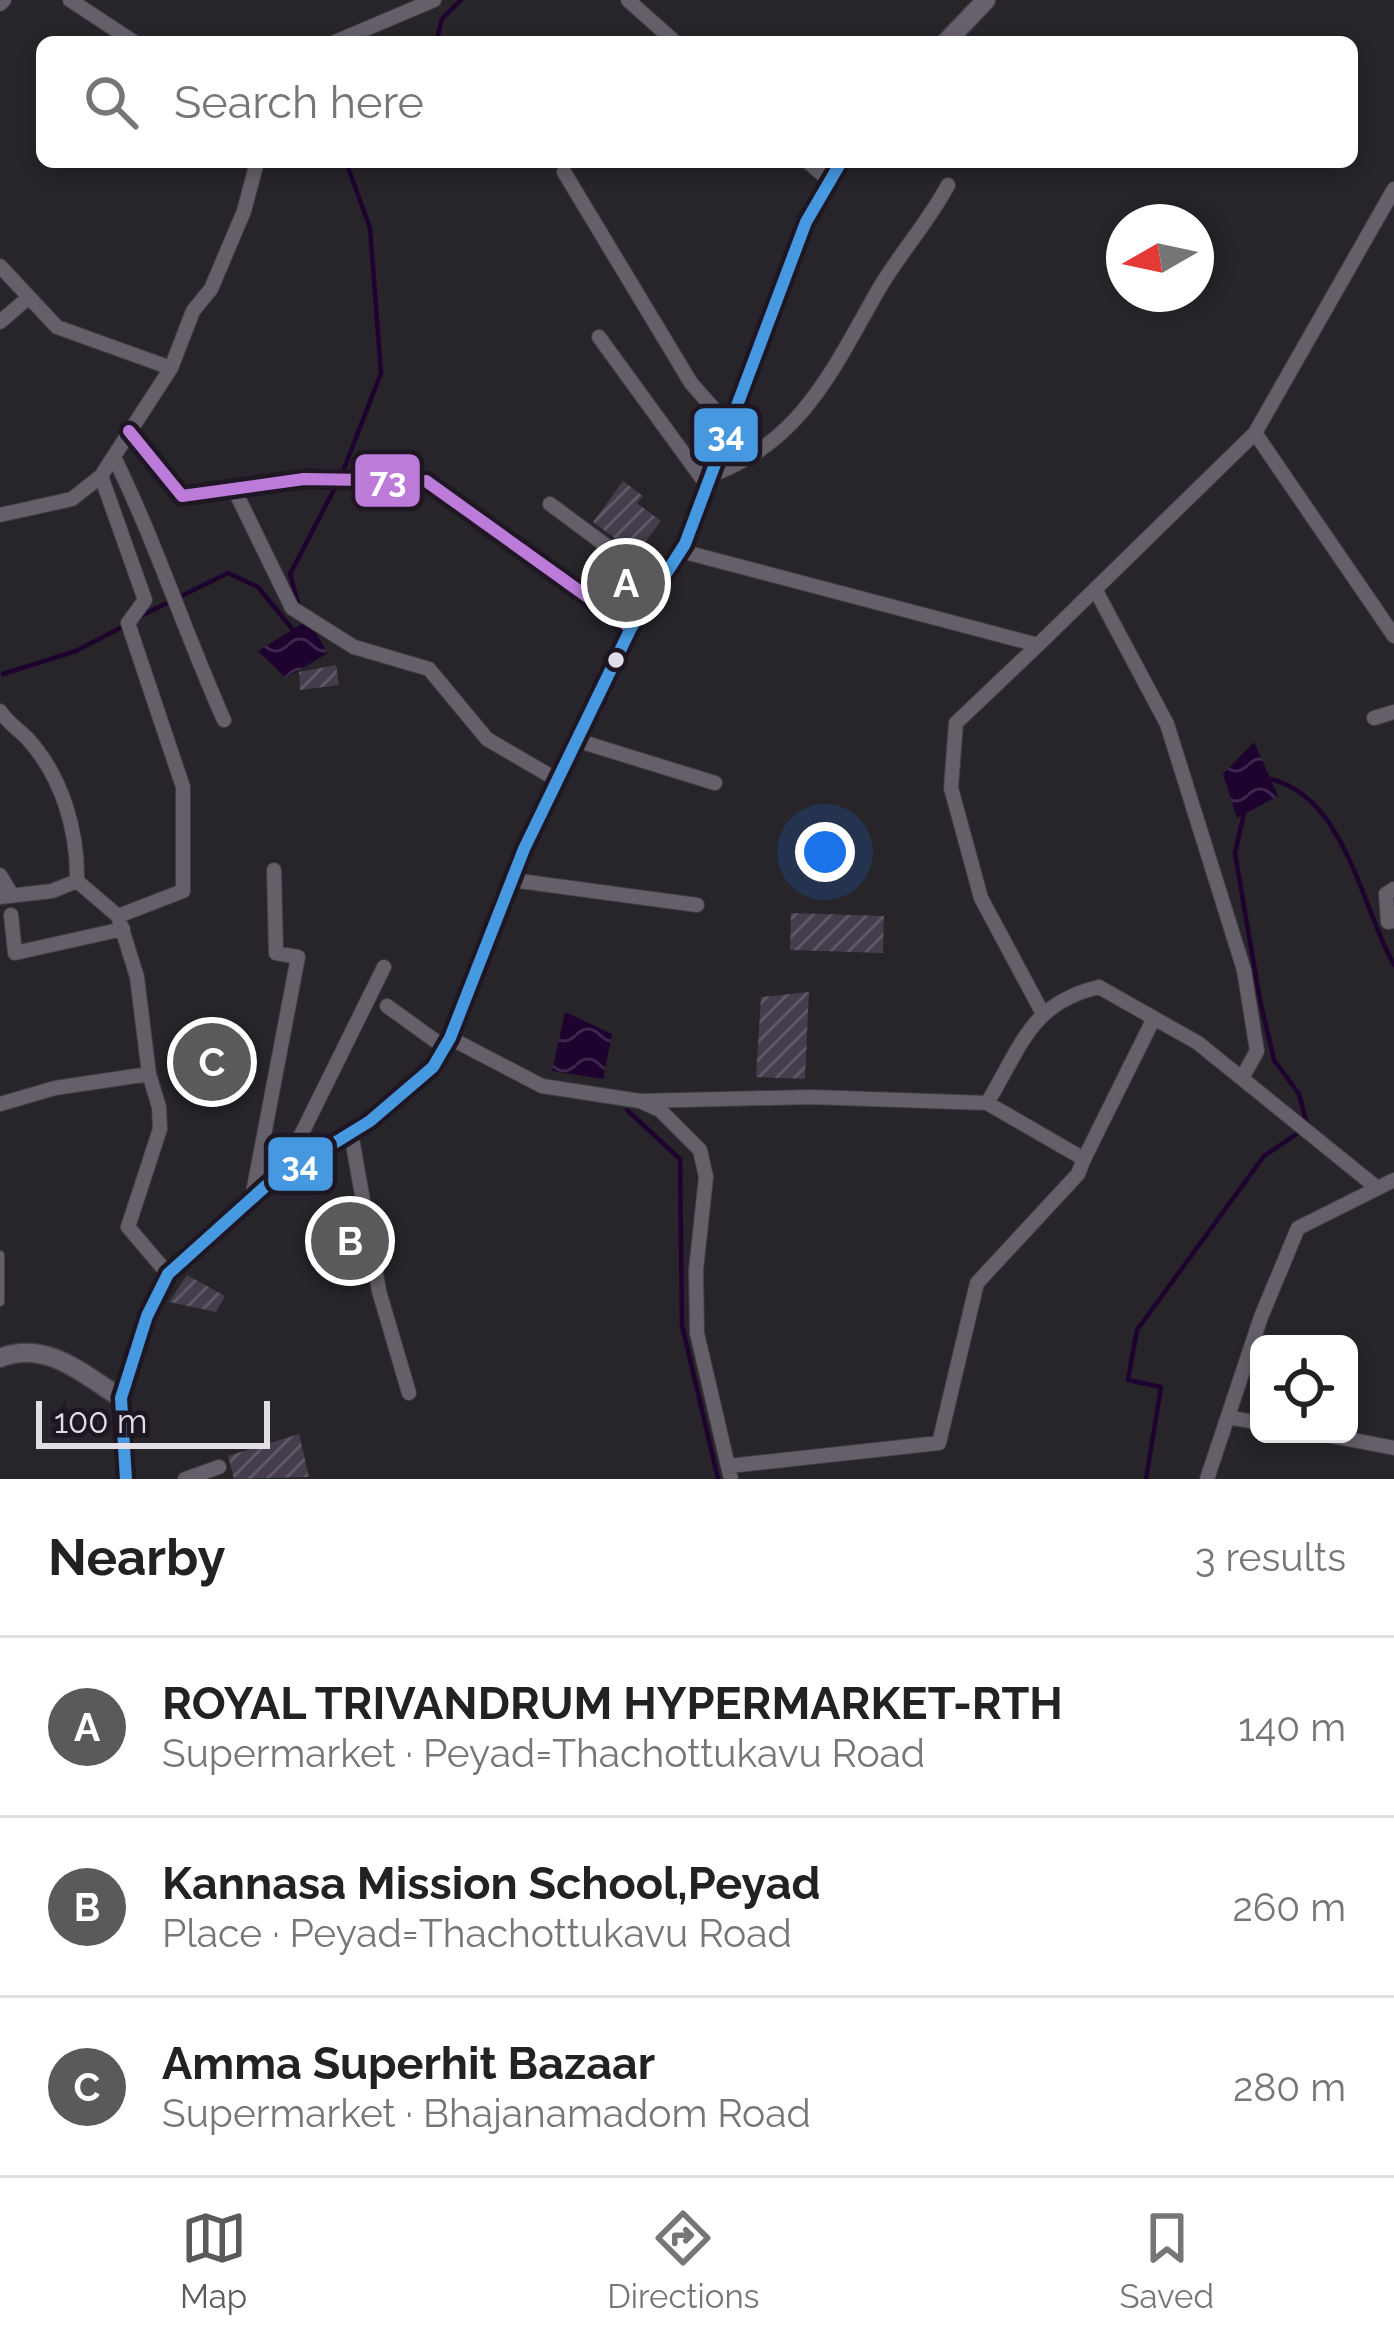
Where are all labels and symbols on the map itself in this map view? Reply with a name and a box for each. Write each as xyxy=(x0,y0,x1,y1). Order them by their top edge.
north arrow xyxy=(1106,204,1214,312)
line badge: 34 xyxy=(692,406,760,464)
text: 34 xyxy=(707,415,745,454)
line badge: 73 xyxy=(353,452,422,509)
text: 73 xyxy=(370,461,406,500)
pin: A xyxy=(587,538,665,628)
unlabelled marker xyxy=(605,649,627,671)
your location xyxy=(795,822,855,882)
pin: C xyxy=(173,1017,251,1107)
line badge: 34 xyxy=(266,1135,335,1193)
text: 34 xyxy=(281,1145,319,1184)
pin: B xyxy=(311,1196,389,1286)
scale bar xyxy=(36,1395,270,1448)

